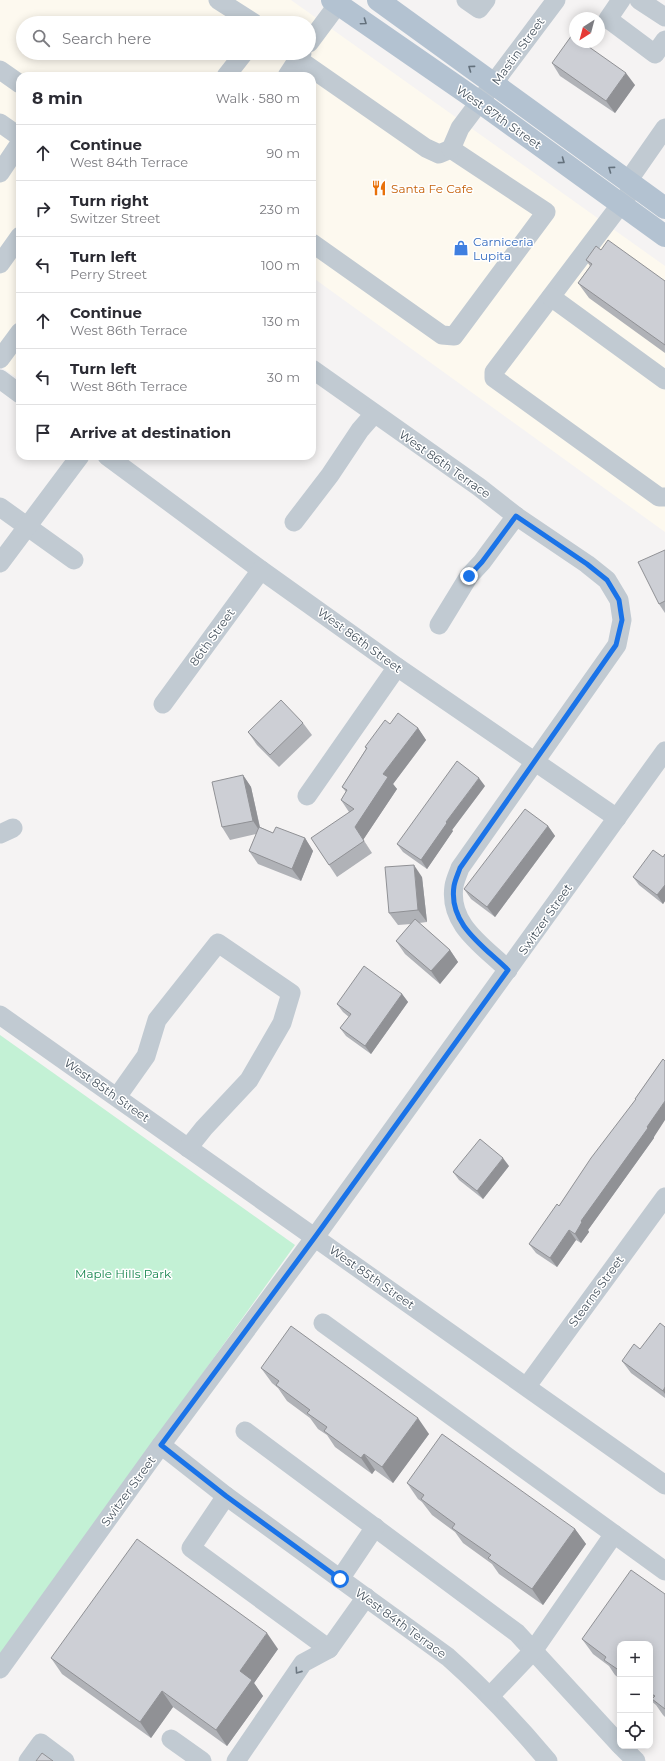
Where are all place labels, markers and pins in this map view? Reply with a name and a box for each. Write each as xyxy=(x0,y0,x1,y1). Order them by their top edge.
restaurant icon: Santa Fe Cafe xyxy=(370,179,388,197)
place label: Santa Fe Cafe xyxy=(391,181,473,196)
place label: Carniceria Lupita xyxy=(473,234,533,263)
shop icon: Carniceria Lupita xyxy=(452,239,470,257)

